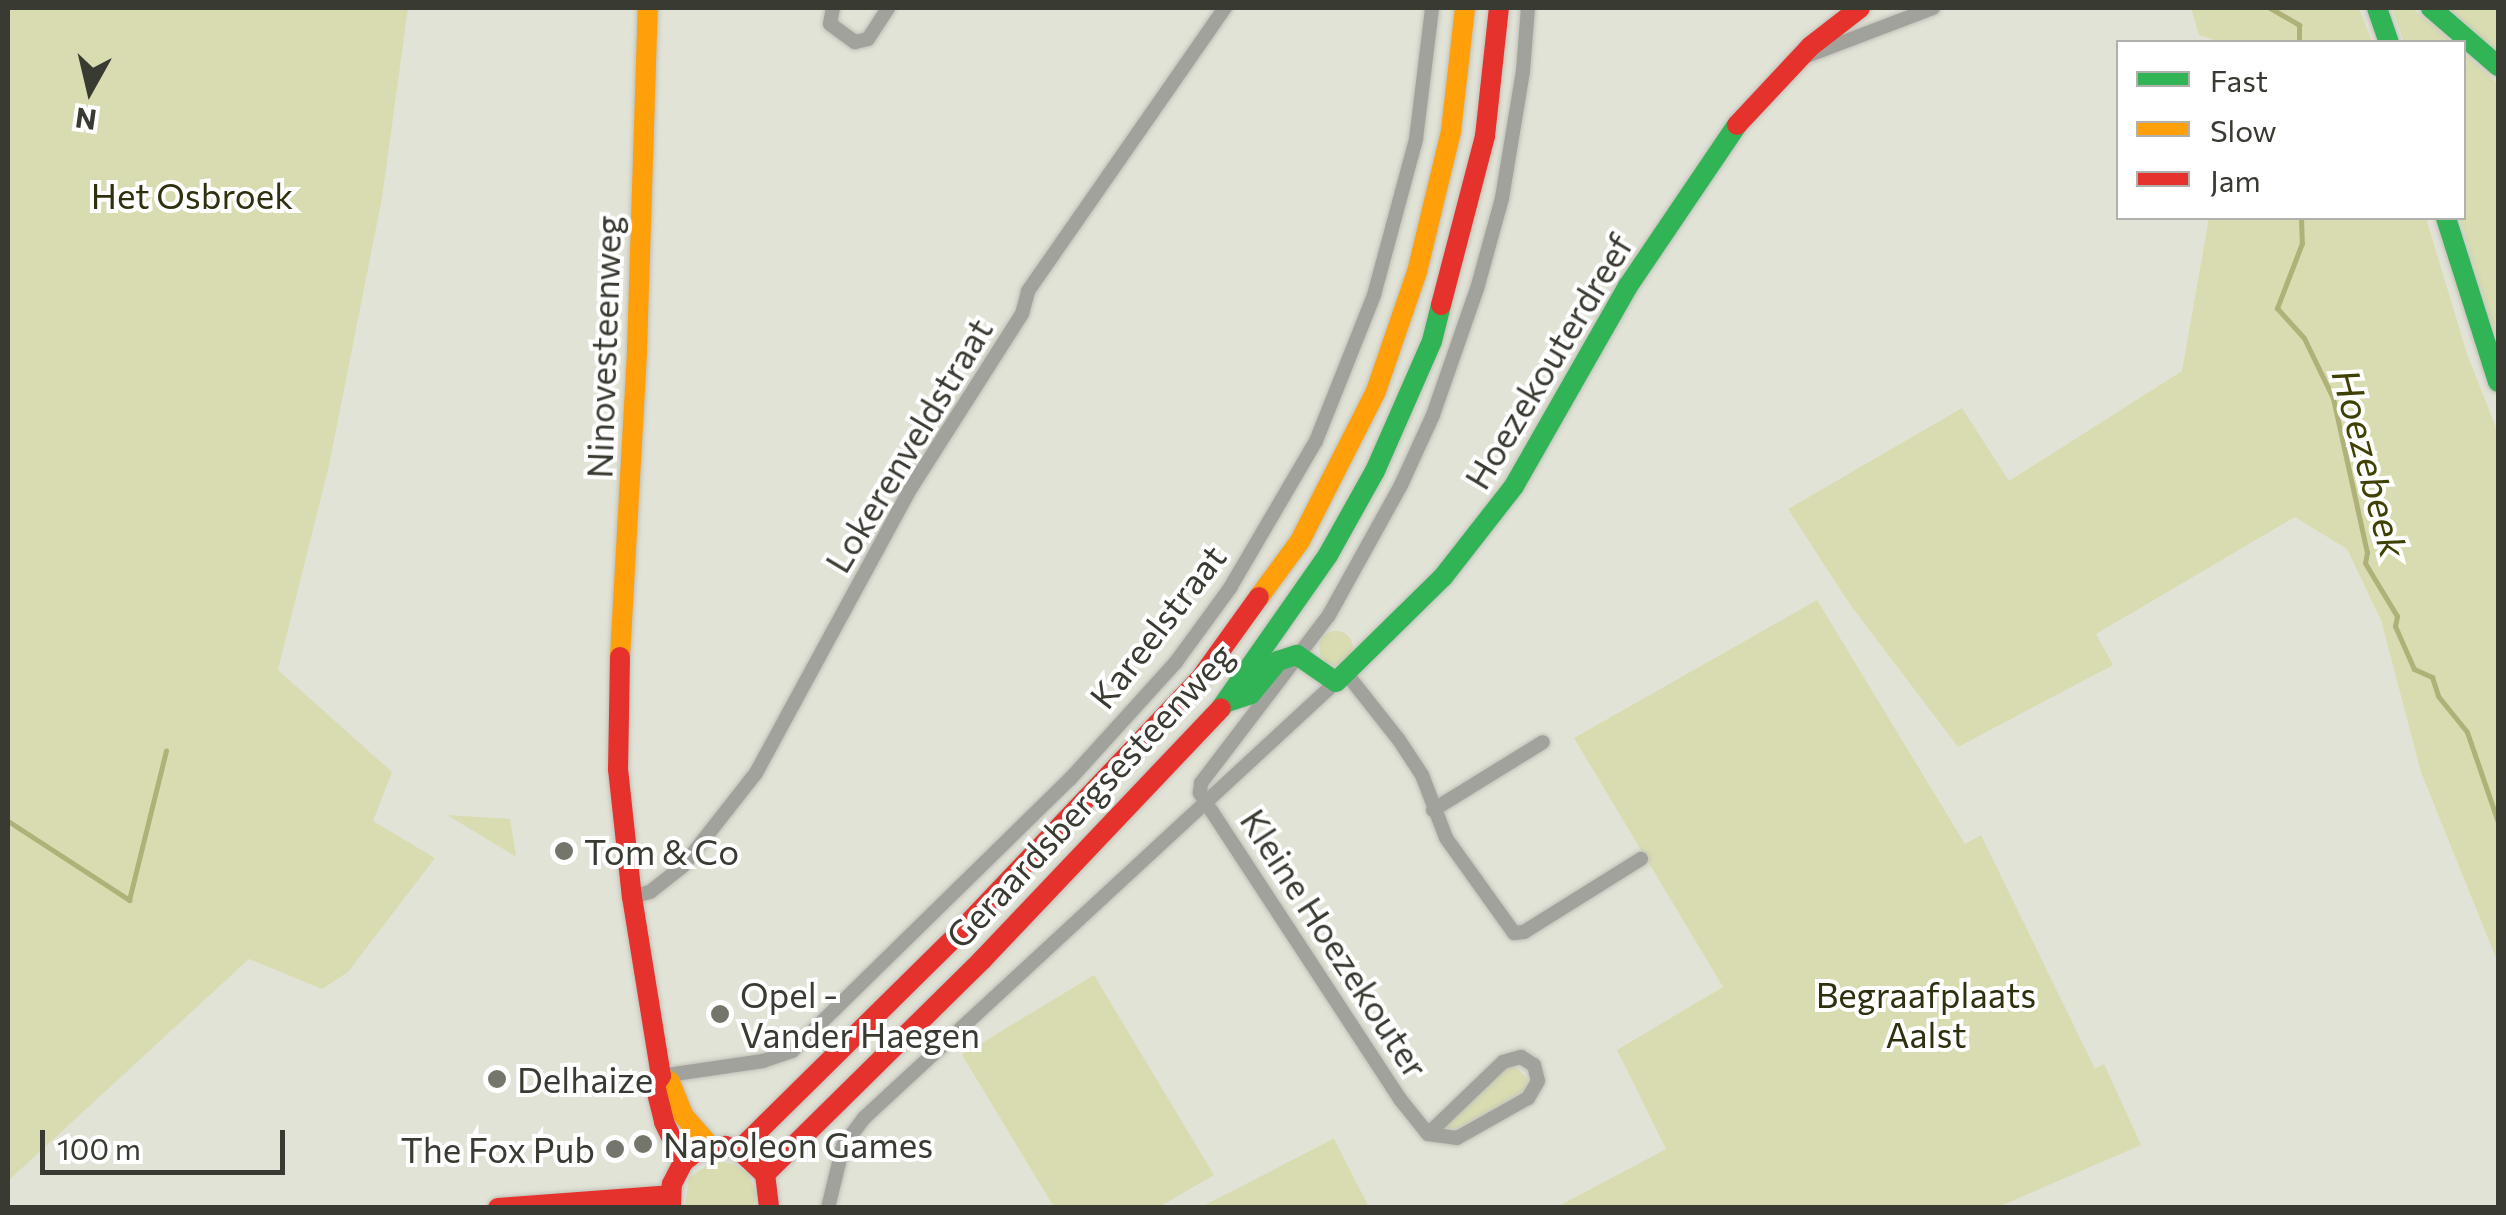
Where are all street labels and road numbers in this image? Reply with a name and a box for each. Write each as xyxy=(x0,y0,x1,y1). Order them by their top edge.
street label: Ninovesteenweg xyxy=(577,215,629,479)
street label: Hoezekouterdreef xyxy=(1455,226,1641,496)
street label: Lokerenveldstraat xyxy=(816,310,1000,580)
street label: Kareelstraat xyxy=(1080,536,1234,716)
street label: Geraardsbergsesteenweg xyxy=(937,634,1241,956)
street label: Kleine Hoezekouter xyxy=(1233,801,1437,1085)

